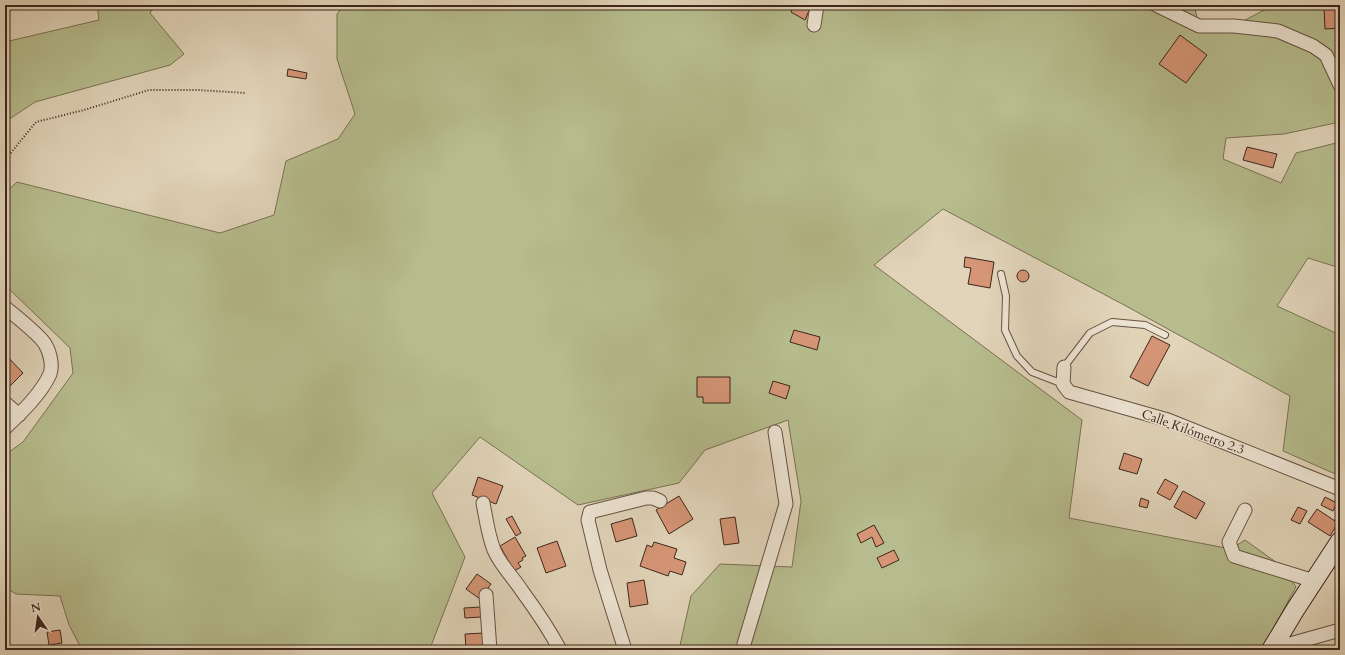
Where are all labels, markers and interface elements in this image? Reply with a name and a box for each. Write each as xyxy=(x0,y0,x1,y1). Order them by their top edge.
street label: Calle Kilómetro 2.3 xyxy=(1139,405,1247,459)
north arrow xyxy=(18,597,58,637)
text: N xyxy=(30,599,43,616)

